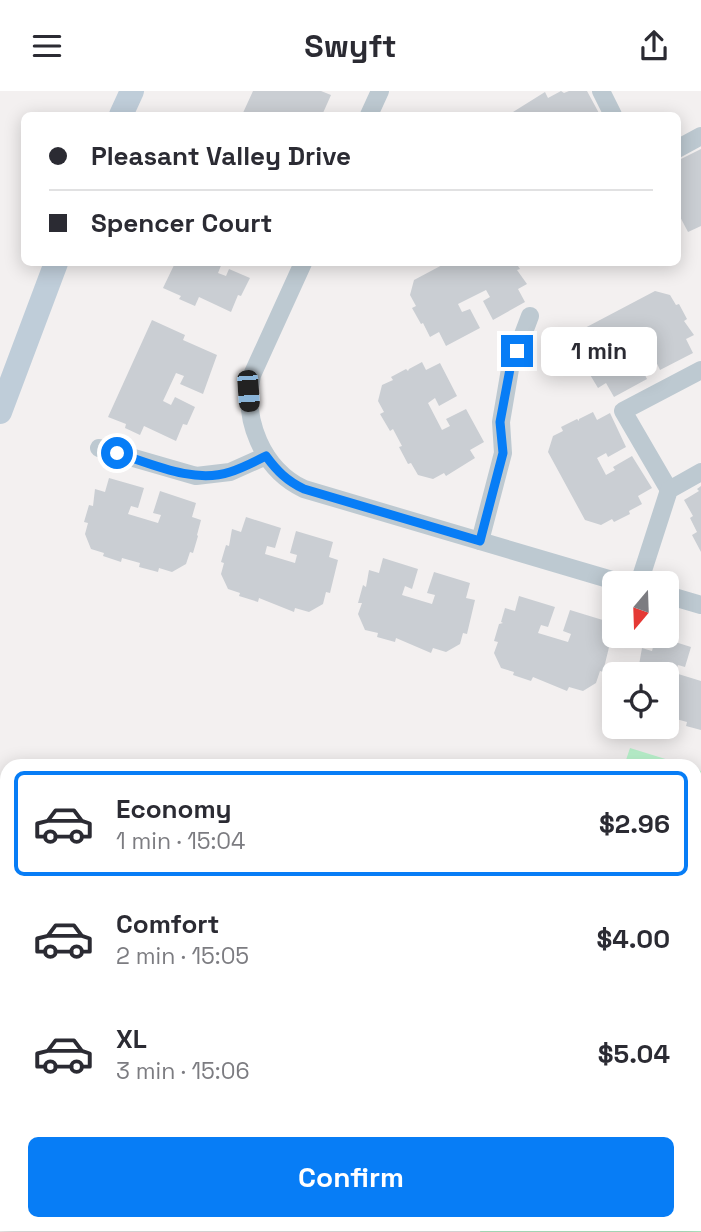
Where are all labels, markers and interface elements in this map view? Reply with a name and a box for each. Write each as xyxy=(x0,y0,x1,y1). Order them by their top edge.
text: Swyft xyxy=(304,26,397,66)
icon: menu xyxy=(28,27,66,65)
icon: share xyxy=(635,27,673,65)
text: Pleasant Valley Drive xyxy=(91,139,351,173)
text: Spencer Court xyxy=(91,206,272,240)
callout: 1 min xyxy=(542,327,657,375)
route end xyxy=(501,335,533,367)
text: 1 min xyxy=(571,336,627,366)
car xyxy=(237,369,260,413)
route start xyxy=(101,437,133,469)
north arrow xyxy=(602,571,679,647)
map controls xyxy=(602,571,679,739)
button: locate xyxy=(602,662,679,739)
icon: car xyxy=(32,792,95,855)
text: Economy xyxy=(116,792,232,826)
text: $2.96 xyxy=(599,807,670,841)
text: 1 min · 15:04 xyxy=(116,826,246,856)
icon: car xyxy=(32,907,95,970)
text: Comfort xyxy=(116,907,219,941)
text: $4.00 xyxy=(597,922,670,956)
text: 2 min · 15:05 xyxy=(116,941,249,971)
icon: car xyxy=(32,1022,95,1085)
text: XL xyxy=(116,1022,147,1056)
text: $5.04 xyxy=(598,1037,670,1071)
text: 3 min · 15:06 xyxy=(116,1056,249,1086)
button: Confirm xyxy=(28,1137,674,1217)

